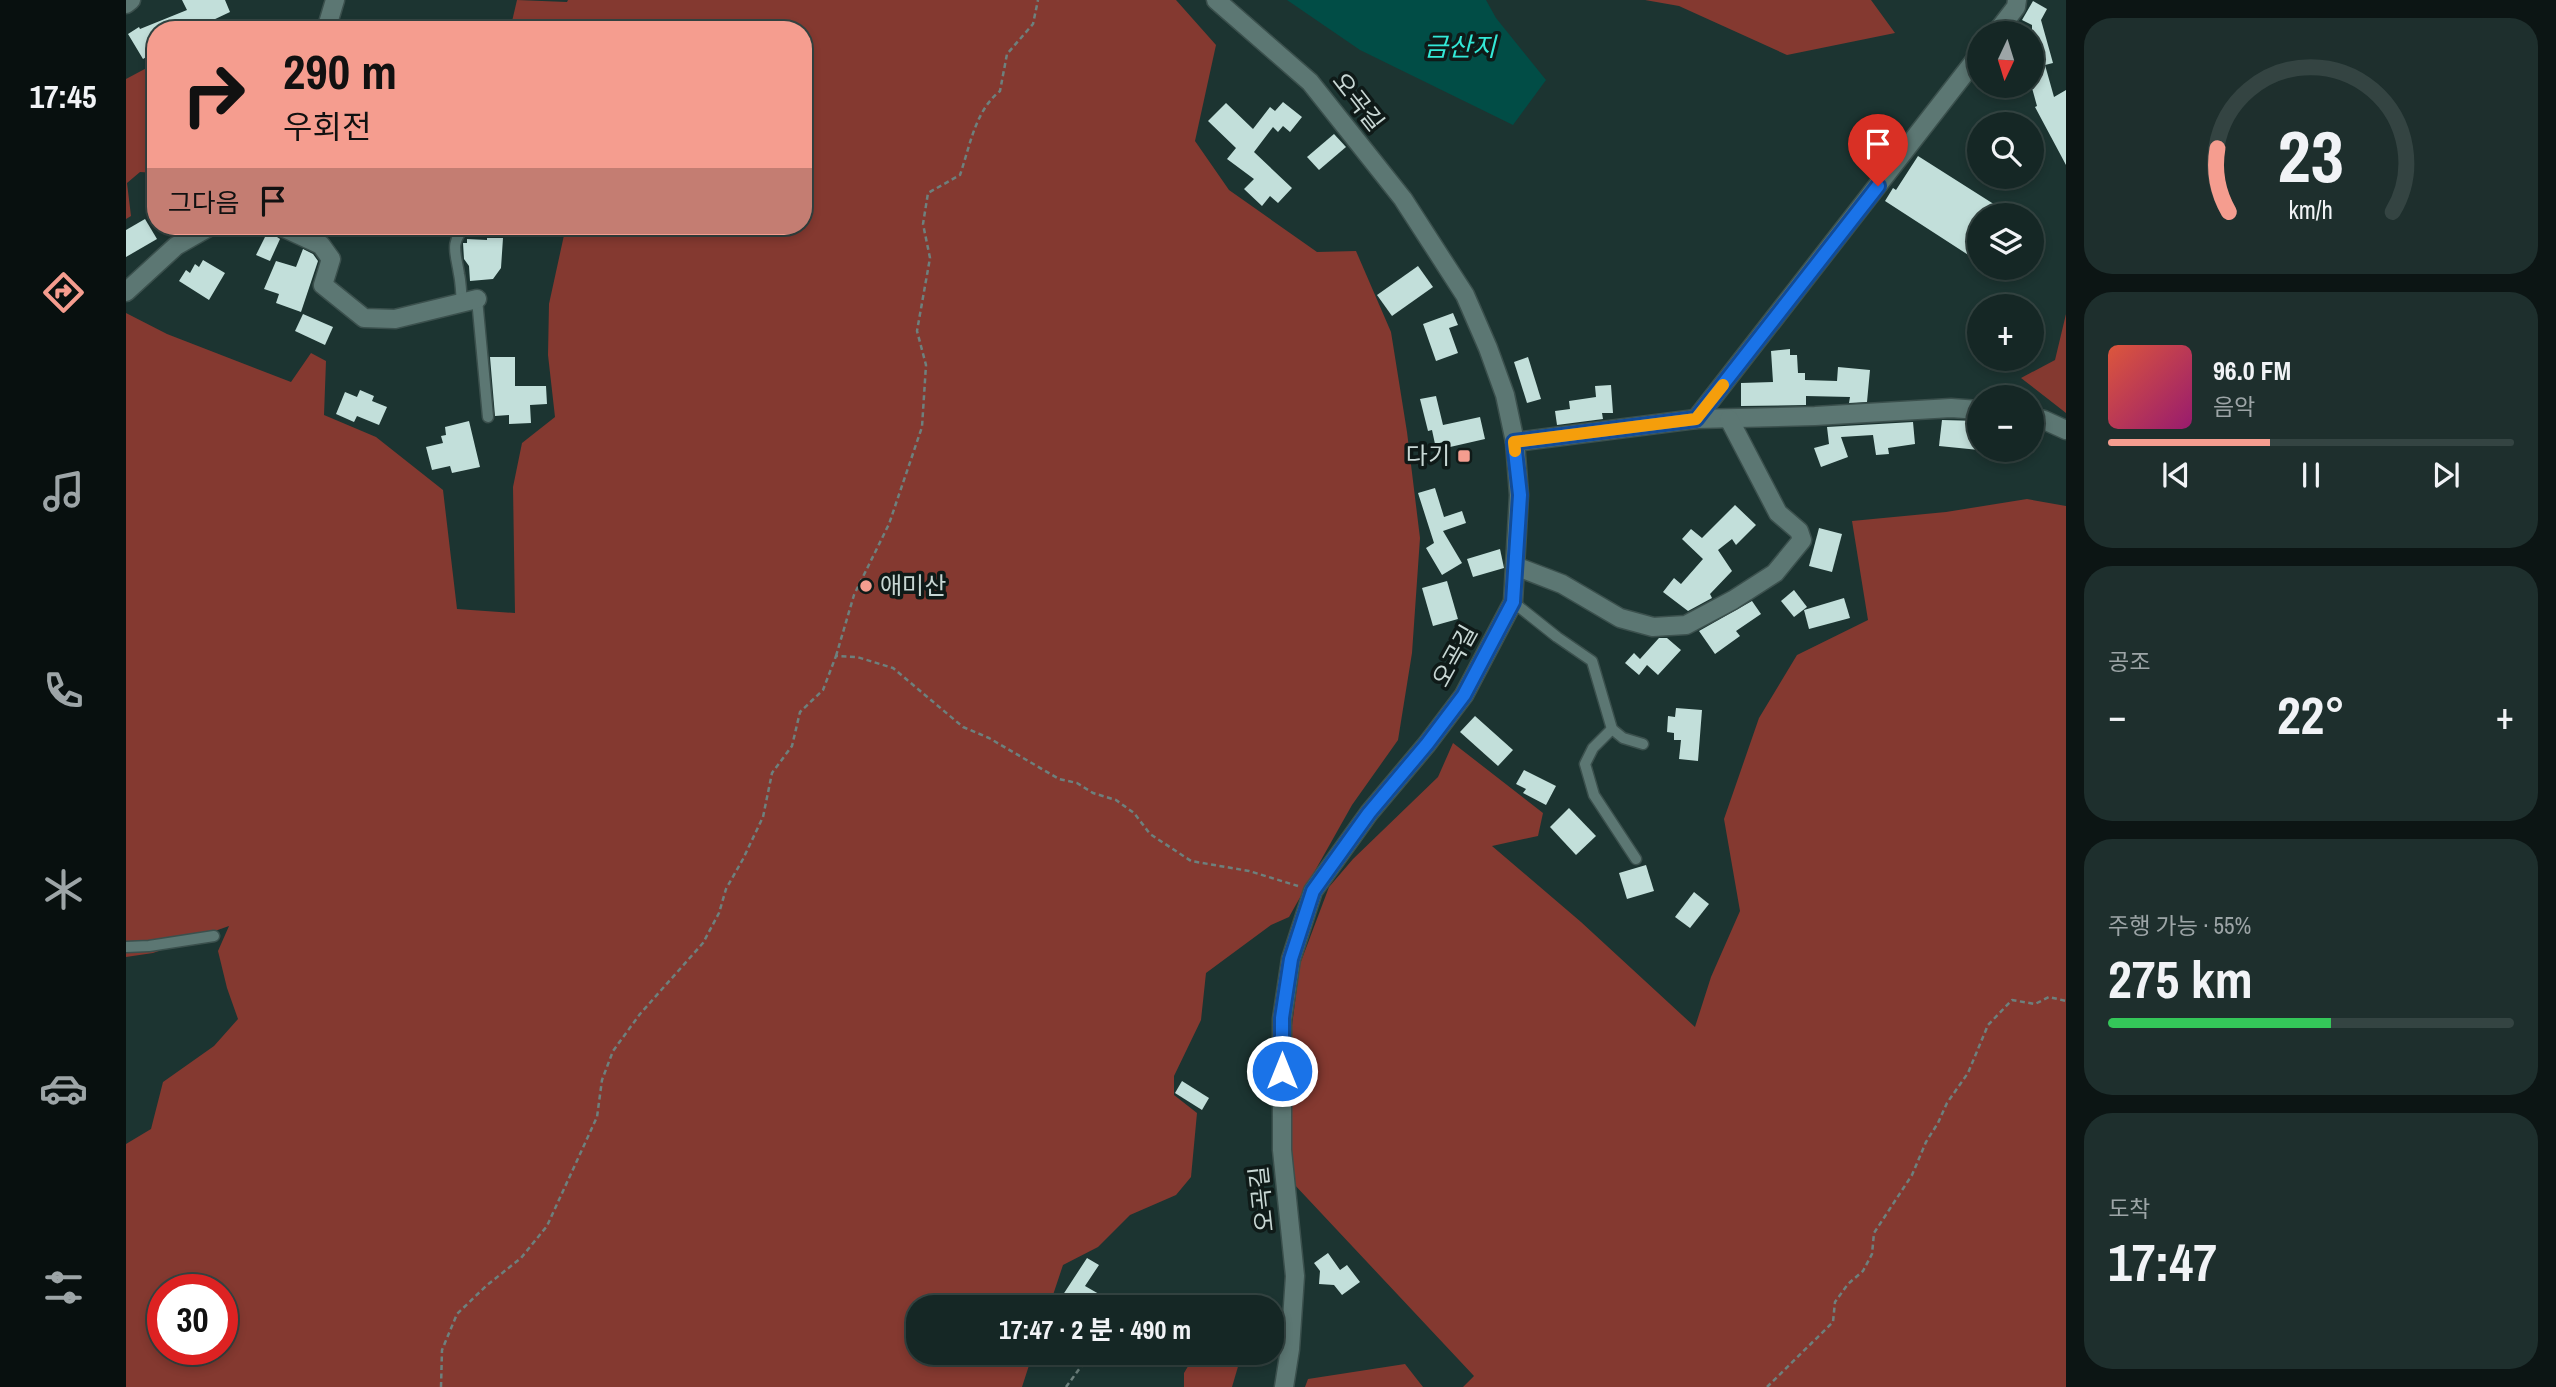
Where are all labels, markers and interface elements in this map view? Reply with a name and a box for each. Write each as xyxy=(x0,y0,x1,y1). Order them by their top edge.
north arrow xyxy=(1967,21,2044,98)
map controls xyxy=(1967,21,2044,462)
water label: 금산지 xyxy=(1424,29,1498,64)
text: 290 m xyxy=(283,38,397,104)
icon: right xyxy=(168,49,259,140)
street label: 오곡길 xyxy=(1326,65,1392,137)
text: 17:45 xyxy=(29,75,97,118)
text: 우회전 xyxy=(283,105,371,148)
text: 23 xyxy=(2278,107,2344,205)
button: search xyxy=(1967,112,2044,189)
pin xyxy=(1848,114,1908,186)
icon: arrive xyxy=(1859,125,1897,163)
icon: arrive xyxy=(254,182,292,220)
text: 그다음 xyxy=(168,185,240,220)
text: km/h xyxy=(2289,193,2333,227)
button: layers xyxy=(1967,203,2044,280)
icon: directions xyxy=(39,268,88,317)
button: + xyxy=(1967,294,2044,371)
text: 96.0 FM xyxy=(2213,353,2291,388)
button: − xyxy=(1967,385,2044,462)
text: 음악 xyxy=(2213,391,2255,422)
place label: 다기 xyxy=(1406,439,1450,471)
marker: 다기 xyxy=(1456,448,1472,464)
icon: previous xyxy=(2157,456,2195,494)
icon: pause xyxy=(2292,456,2330,494)
icon: next xyxy=(2427,456,2465,494)
icon: music xyxy=(39,467,88,516)
place label: 애미산 xyxy=(880,569,946,601)
marker: 애미산 xyxy=(858,578,874,594)
street label: 오곡길 xyxy=(1424,619,1484,692)
text: 공조 xyxy=(2108,646,2150,677)
icon: phone xyxy=(39,666,88,715)
text: 22° xyxy=(2277,680,2345,750)
text: − xyxy=(2108,690,2126,741)
text: + xyxy=(2496,690,2514,741)
icon: climate xyxy=(39,865,88,914)
text: 주행 가능 · 55% xyxy=(2108,910,2251,941)
text: 275 km xyxy=(2108,944,2253,1014)
position arrow xyxy=(1245,1034,1319,1108)
icon: car xyxy=(39,1064,88,1113)
street label: 오곡길 xyxy=(1242,1164,1280,1234)
text: 도착 xyxy=(2108,1193,2150,1224)
text: 17:47 xyxy=(2108,1227,2217,1297)
icon: filters xyxy=(39,1263,88,1312)
speed limit sign: 30 xyxy=(147,1274,238,1365)
text: 17:47 · 2 분 · 490 m xyxy=(999,1312,1191,1347)

